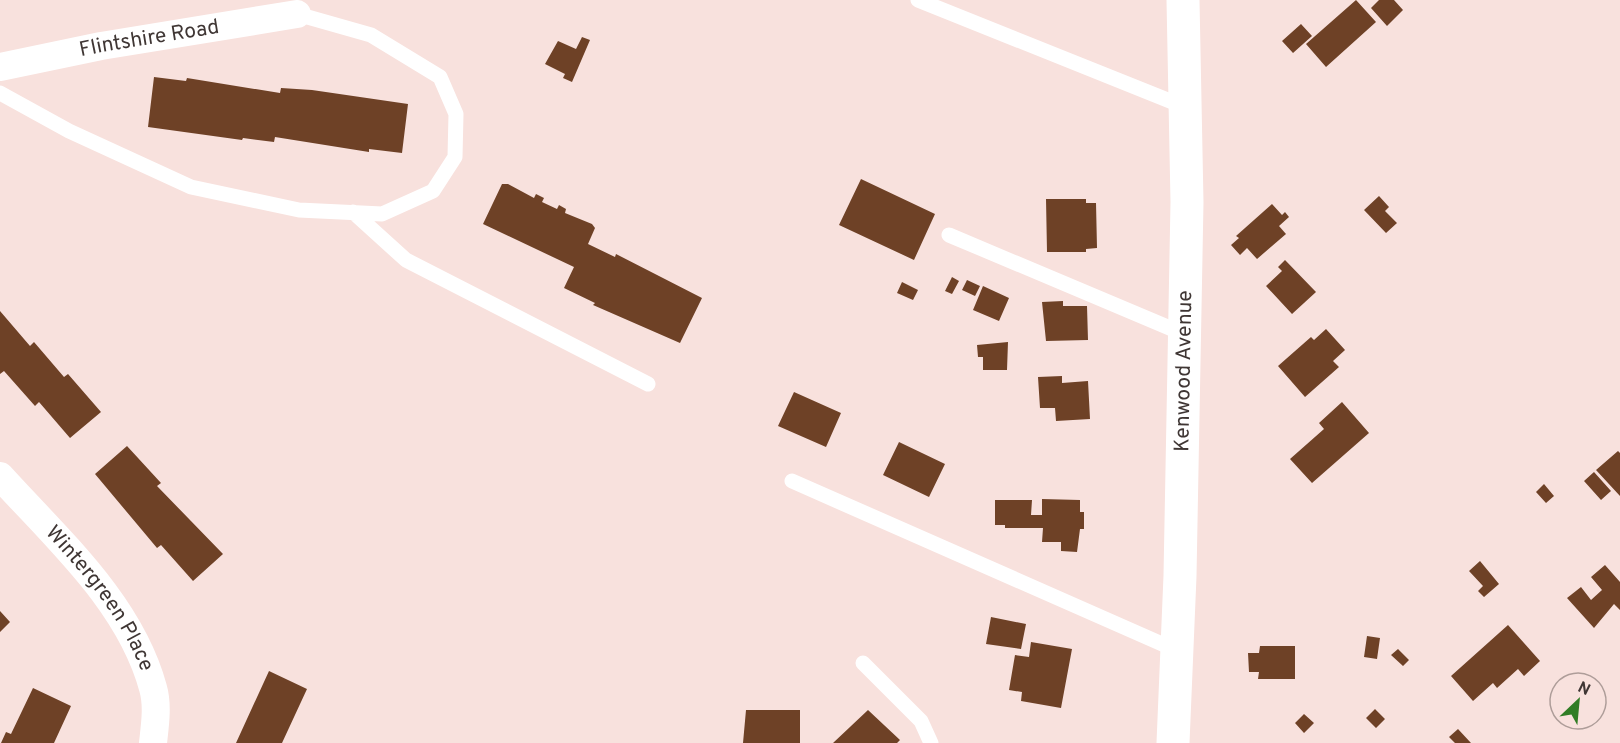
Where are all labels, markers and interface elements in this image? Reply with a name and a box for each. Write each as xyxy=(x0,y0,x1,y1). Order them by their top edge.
street label: Flintshire Road xyxy=(77,13,221,64)
street label: Kenwood Avenue xyxy=(1169,290,1199,452)
street label: Wintergreen Place xyxy=(40,520,160,675)
north arrow xyxy=(1548,671,1608,731)
text: N xyxy=(1574,678,1593,701)

